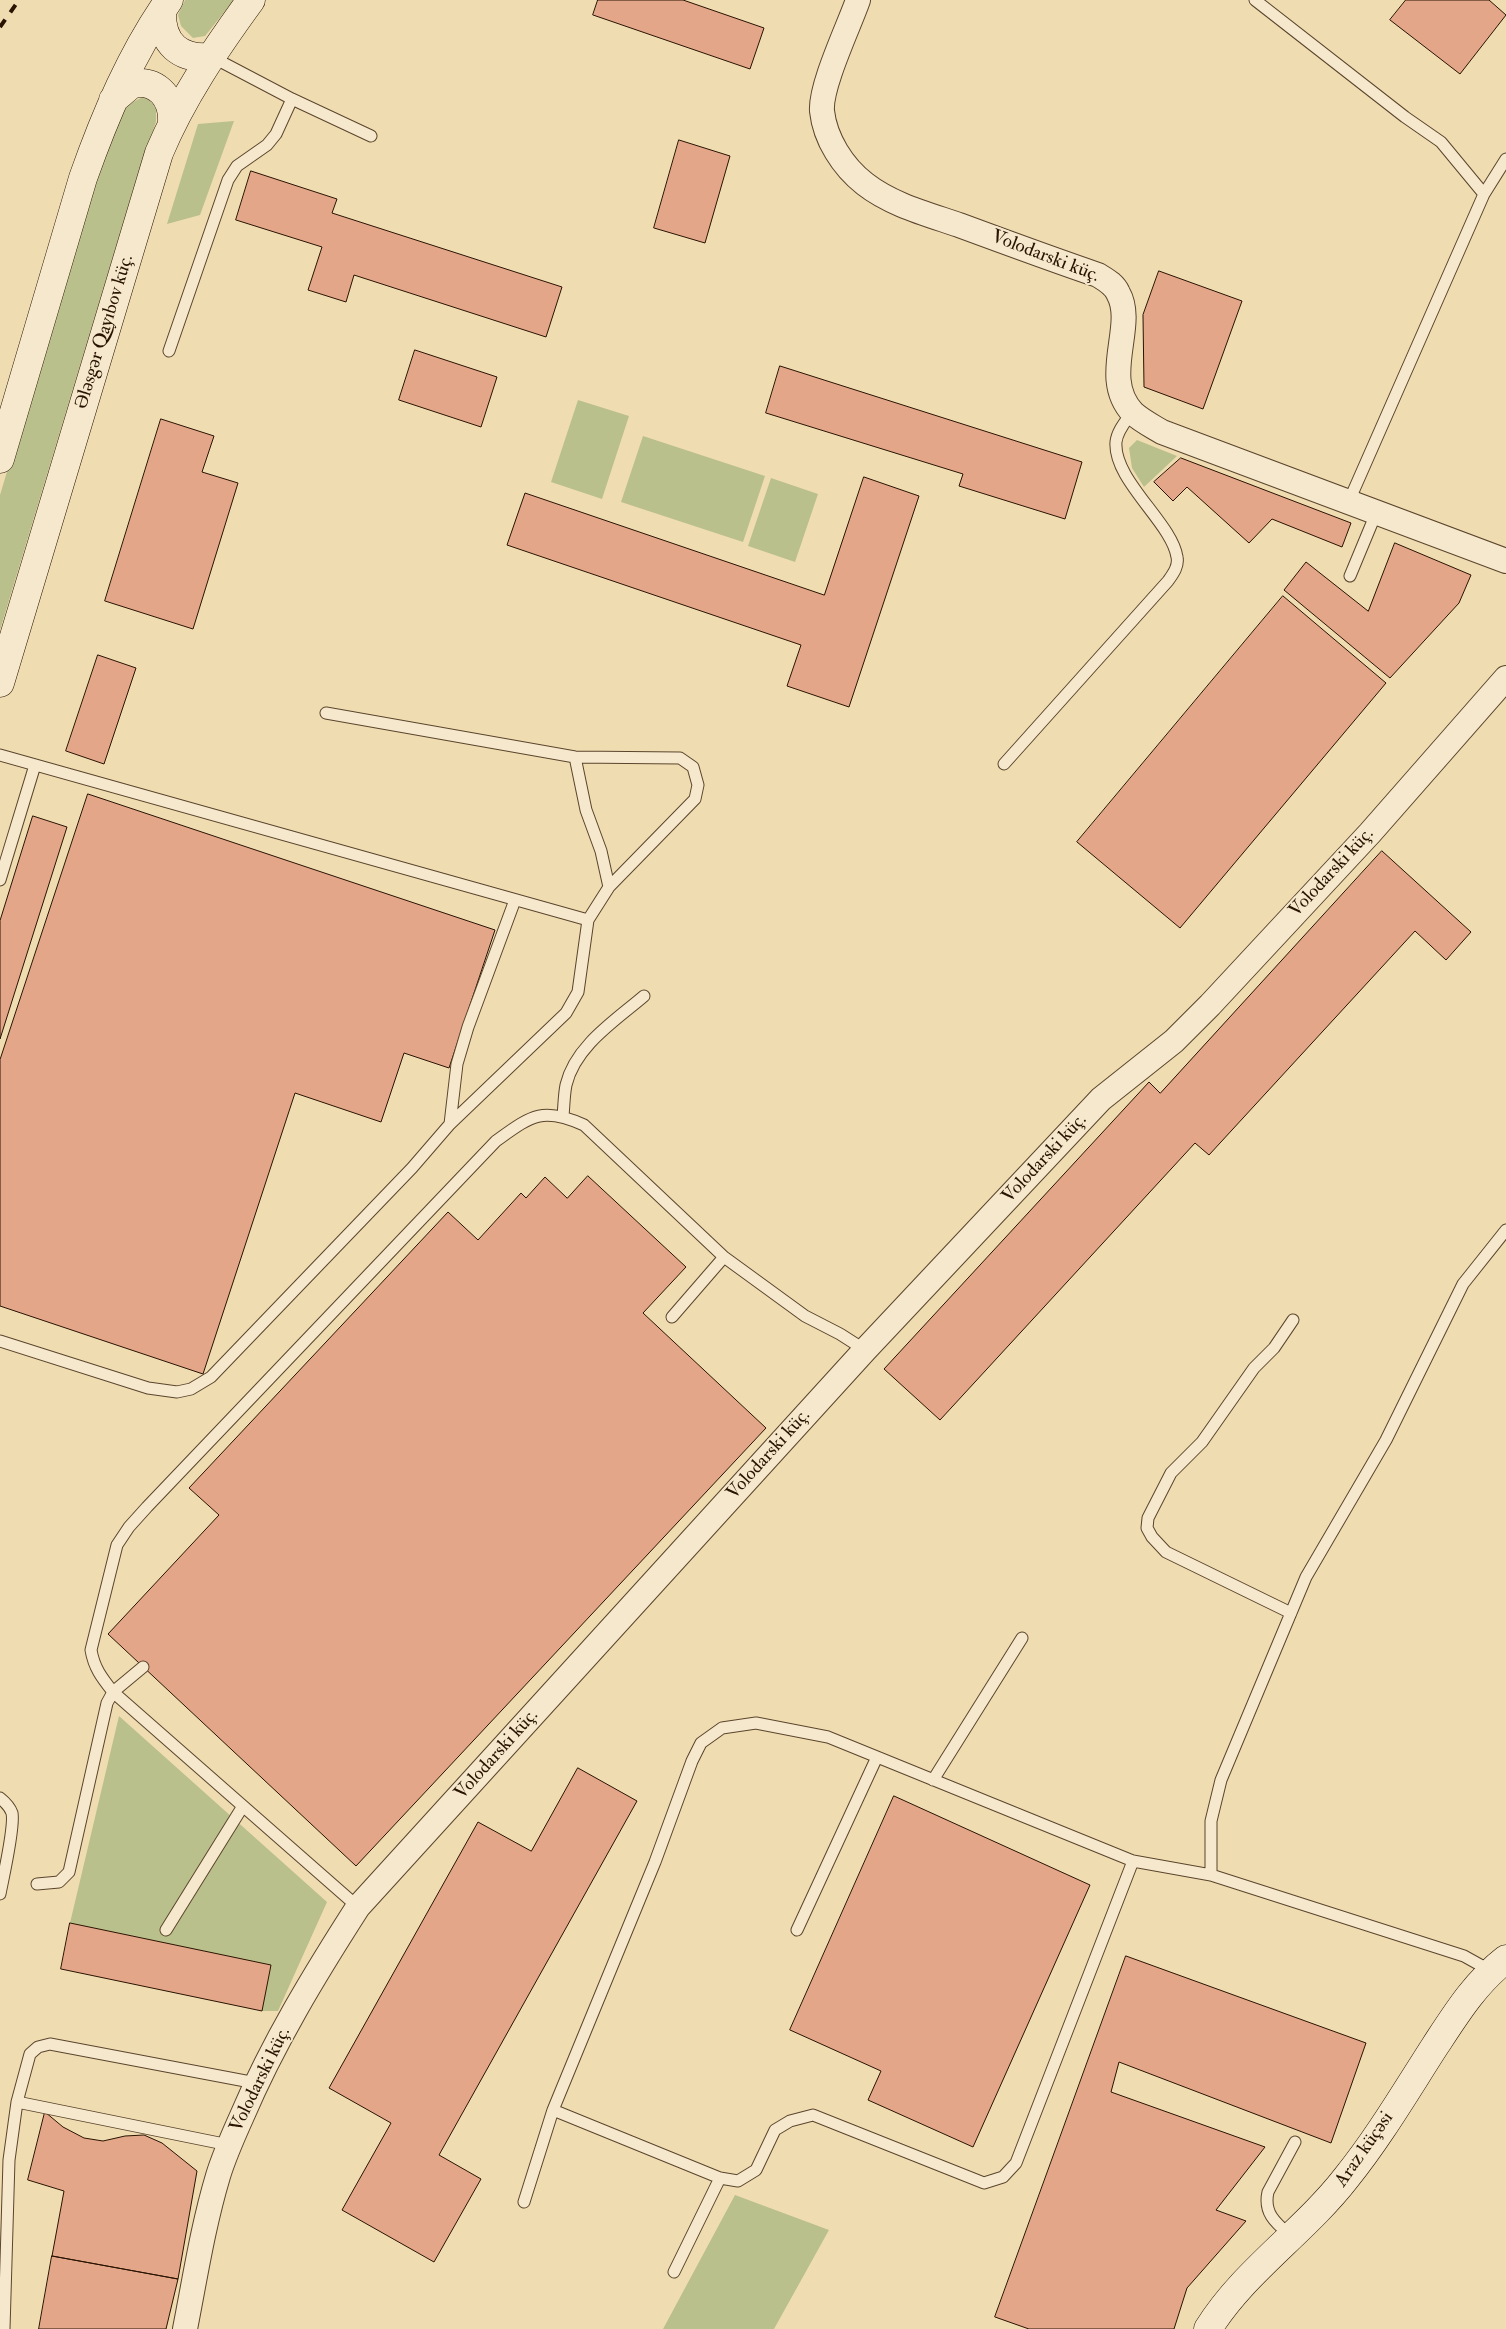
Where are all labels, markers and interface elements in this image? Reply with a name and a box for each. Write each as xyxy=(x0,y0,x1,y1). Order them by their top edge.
street label: Volodarski küç. xyxy=(988,226,1102,288)
street label: Ələsgər Qayıbov küç. xyxy=(71,252,139,412)
street label: Volodarski küç. xyxy=(1285,824,1379,922)
street label: Volodarski küç. xyxy=(998,1110,1092,1208)
street label: Volodarski küç. xyxy=(722,1405,816,1505)
street label: Volodarski küç. xyxy=(450,1705,544,1805)
street label: Volodarski küç. xyxy=(226,2024,296,2136)
street label: Araz küçəsi xyxy=(1331,2108,1399,2192)

